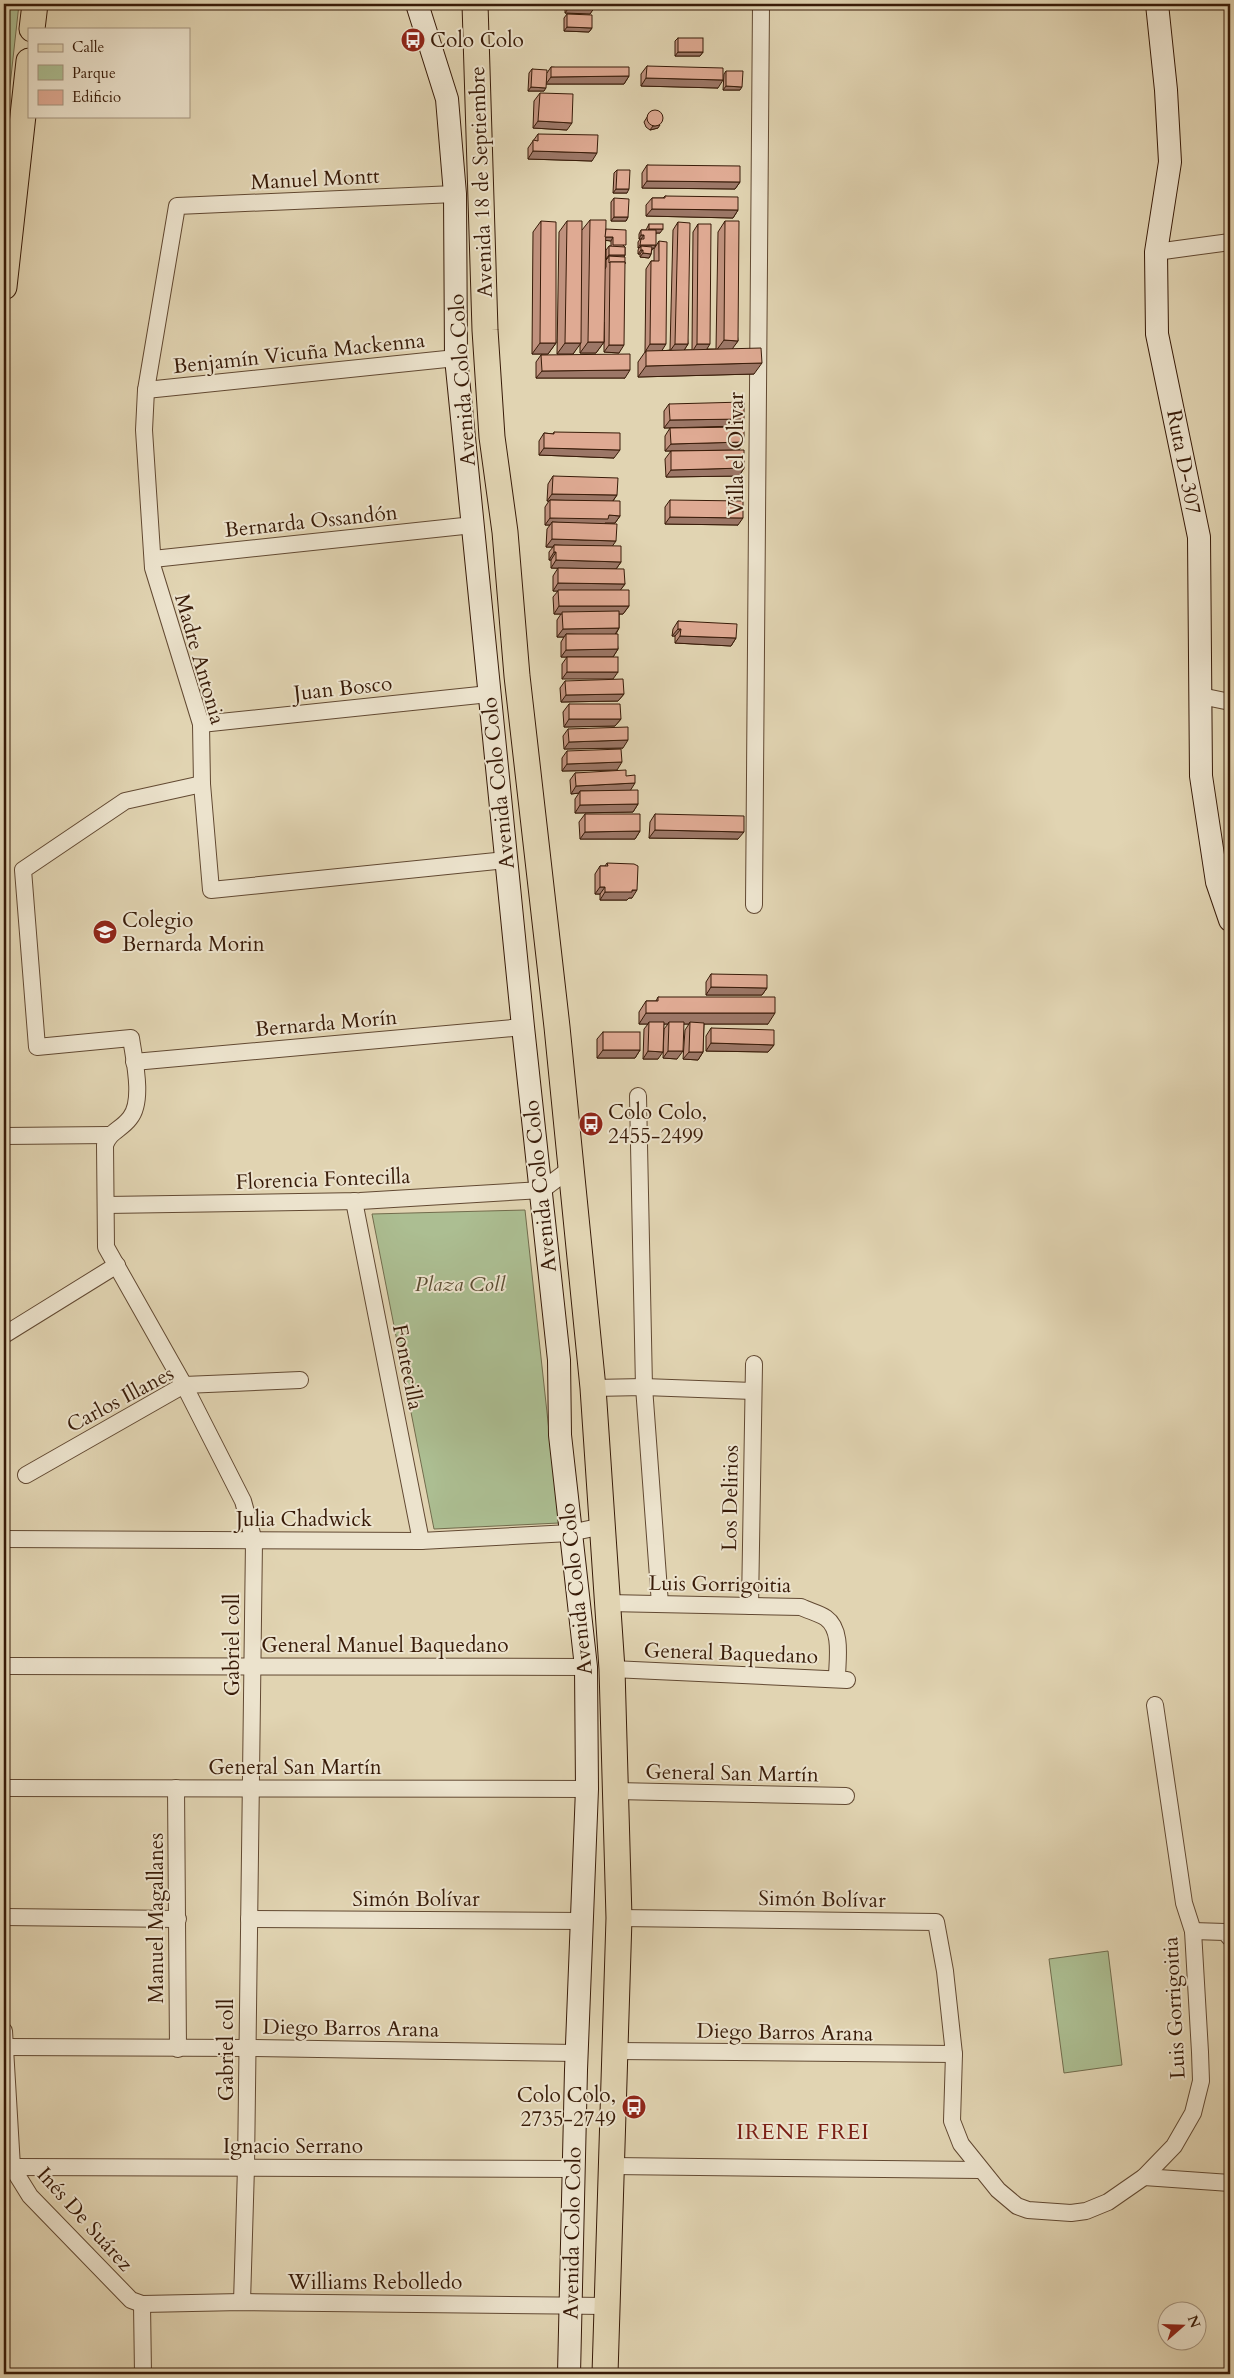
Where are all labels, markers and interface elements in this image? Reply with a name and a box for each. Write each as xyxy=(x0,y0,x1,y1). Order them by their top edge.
place label: Colo Colo xyxy=(430,26,524,55)
bus stop icon: Colo Colo xyxy=(400,27,426,53)
legend xyxy=(28,28,190,118)
text: Calle xyxy=(72,37,105,57)
text: Parque xyxy=(72,63,116,83)
street label: Avenida 18 de Septiembre xyxy=(463,66,500,298)
text: Edificio xyxy=(72,87,121,107)
street label: Manuel Montt xyxy=(250,162,381,197)
street label: Avenida Colo Colo xyxy=(442,293,483,467)
street label: Benjamín Vicuña Mackenna xyxy=(172,326,426,381)
street label: Villa el Olivar xyxy=(722,392,751,516)
street label: Ruta D-307 xyxy=(1159,407,1208,517)
street label: Bernarda Ossandón xyxy=(223,498,399,545)
street label: Madre Antonia xyxy=(167,590,232,728)
street label: Juan Bosco xyxy=(289,669,394,708)
street label: Avenida Colo Colo xyxy=(475,696,522,870)
place label: Colegio Bernarda Morin xyxy=(122,906,265,959)
school or university icon: Colegio Bernarda Morin xyxy=(92,919,118,945)
street label: Bernarda Morín xyxy=(254,1003,398,1044)
place label: Colo Colo, 2455-2499 xyxy=(608,1098,707,1151)
street label: Avenida Colo Colo xyxy=(517,1099,564,1273)
bus stop icon: Colo Colo, 2455-2499 xyxy=(578,1111,604,1137)
street label: Florencia Fontecilla xyxy=(235,1162,411,1197)
park label: Plaza Coll xyxy=(415,1270,507,1299)
street label: Fontecilla xyxy=(385,1322,430,1412)
street label: Carlos Illanes xyxy=(62,1359,179,1440)
street label: Los Delirios xyxy=(715,1445,746,1552)
street label: Avenida Colo Colo xyxy=(553,1502,600,1676)
street label: Julia Chadwick xyxy=(233,1505,373,1534)
street label: Luis Gorrigoitia xyxy=(648,1569,792,1600)
street label: Gabriel coll xyxy=(218,1594,247,1696)
street label: General Manuel Baquedano xyxy=(261,1631,509,1660)
street label: General Baquedano xyxy=(643,1636,819,1671)
street label: General San Martín xyxy=(208,1753,382,1782)
street label: General San Martín xyxy=(645,1757,819,1790)
street label: Manuel Magallanes xyxy=(142,1833,171,2003)
street label: Simón Bolívar xyxy=(758,1884,886,1915)
street label: Simón Bolívar xyxy=(352,1885,480,1914)
street label: Luis Gorrigoitia xyxy=(1156,1936,1193,2080)
street label: Gabriel coll xyxy=(212,1999,241,2101)
street label: Diego Barros Arana xyxy=(262,2012,440,2045)
street label: Diego Barros Arana xyxy=(696,2016,874,2049)
place label: Colo Colo, 2735-2749 xyxy=(517,2081,616,2134)
bus stop icon: Colo Colo, 2735-2749 xyxy=(621,2094,647,2120)
district label: IRENE FREI xyxy=(736,2117,870,2147)
street label: Ignacio Serrano xyxy=(223,2132,363,2161)
street label: Avenida Colo Colo xyxy=(556,2146,589,2320)
street label: Inés De Suárez xyxy=(30,2161,140,2278)
street label: Williams Rebolledo xyxy=(287,2268,462,2297)
north arrow xyxy=(1156,2300,1206,2350)
text: N xyxy=(1183,2313,1205,2331)

